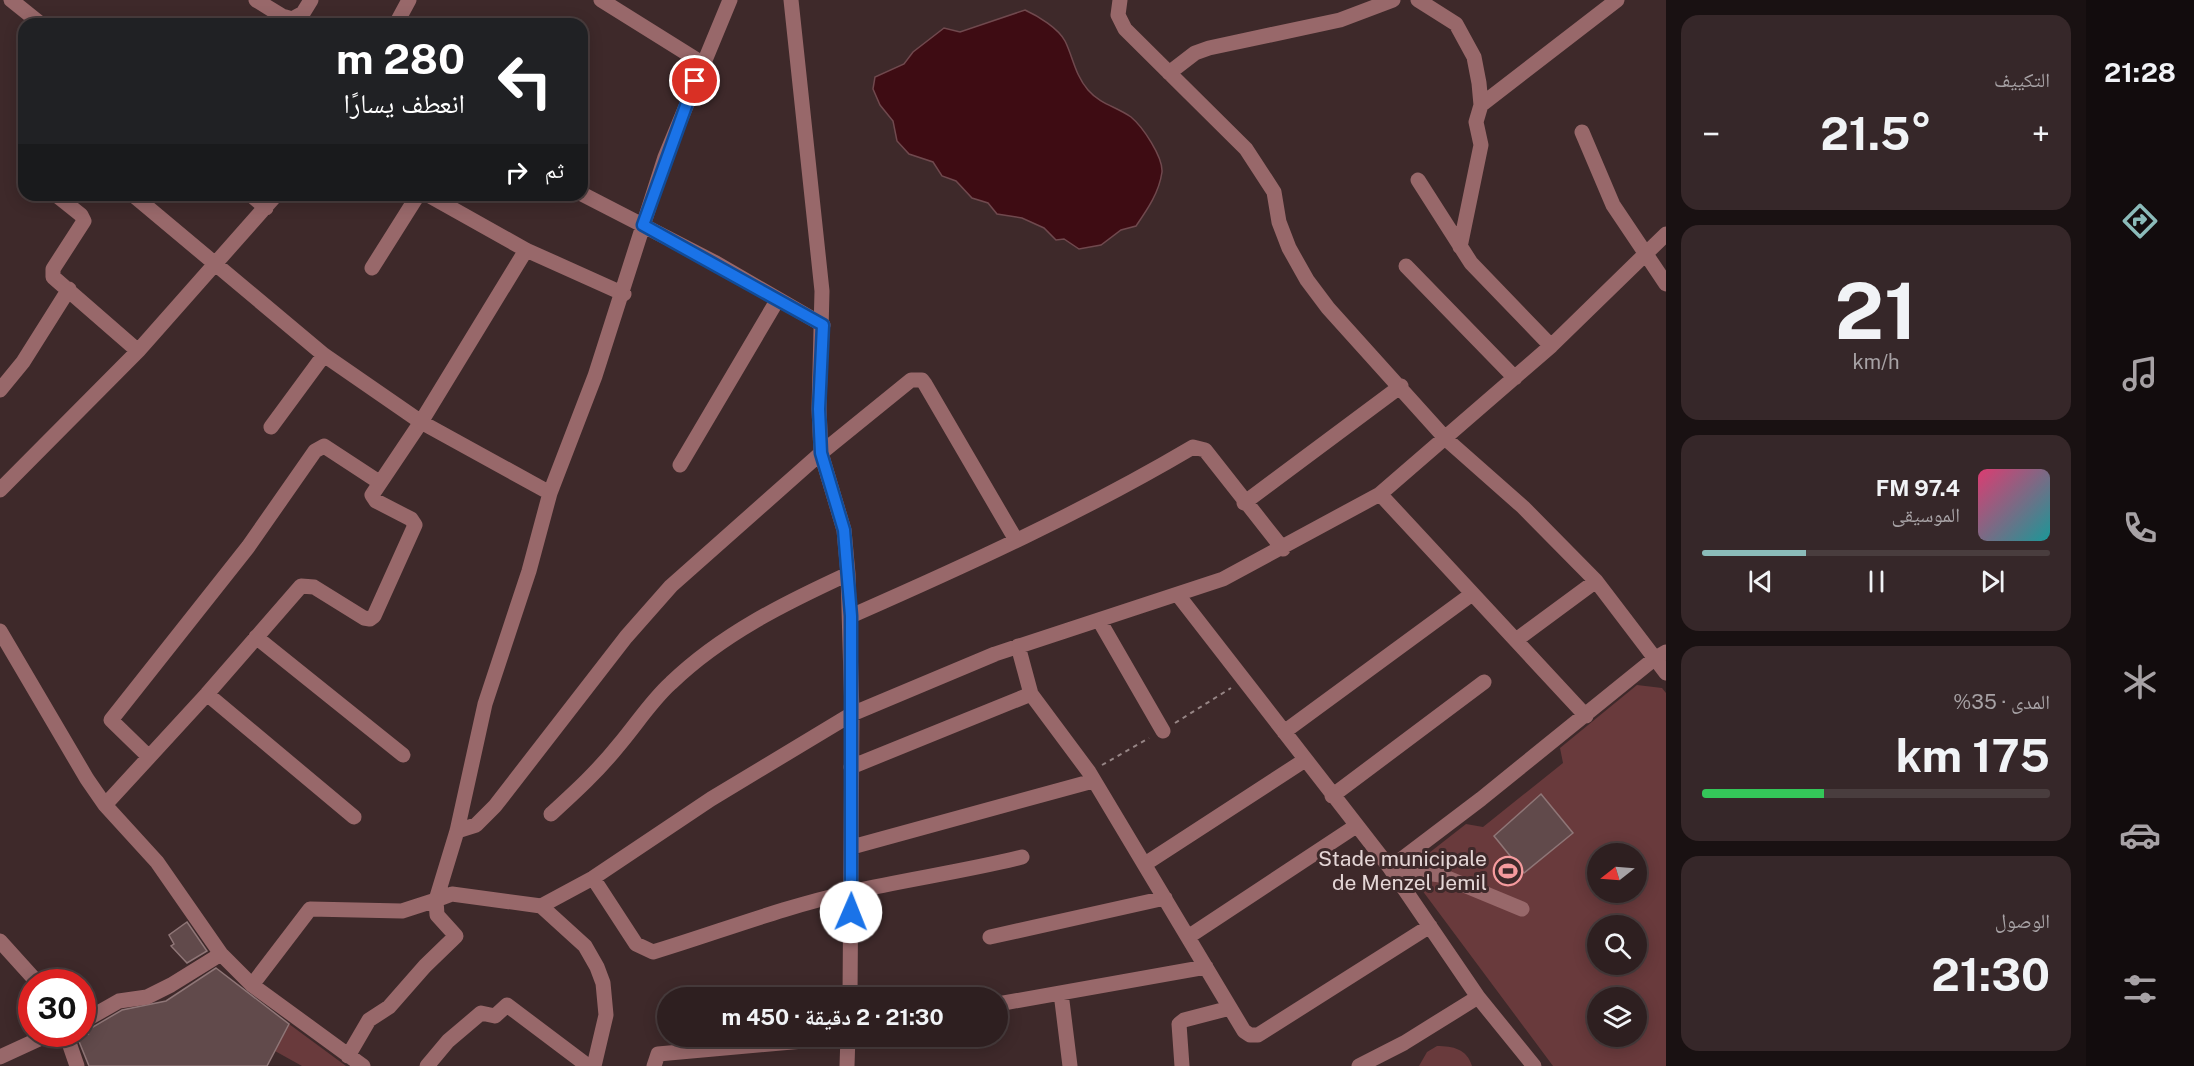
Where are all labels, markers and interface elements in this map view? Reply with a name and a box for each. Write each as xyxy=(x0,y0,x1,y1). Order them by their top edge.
text: 280 m xyxy=(336,34,465,83)
icon: left xyxy=(486,42,564,120)
pin xyxy=(669,55,720,106)
text: 21:28 xyxy=(2104,56,2176,88)
icon: arrive xyxy=(678,64,711,97)
text: التكييف xyxy=(1994,68,2050,92)
text: انعطف يسارًا xyxy=(344,87,465,119)
text: 21.5° xyxy=(1820,107,1932,160)
text: − xyxy=(1702,115,1720,153)
text: + xyxy=(2032,115,2050,153)
icon: right xyxy=(500,156,533,189)
text: ثم xyxy=(545,157,564,183)
icon: directions xyxy=(2119,200,2161,242)
text: 21 xyxy=(1835,265,1917,357)
text: km/h xyxy=(1852,350,1900,374)
icon: music xyxy=(2119,353,2161,395)
text: 97.4 FM xyxy=(1876,475,1960,501)
text: الموسيقى xyxy=(1892,503,1960,527)
icon: phone xyxy=(2119,507,2161,549)
icon: previous xyxy=(1744,565,1777,598)
icon: pause xyxy=(1860,565,1893,598)
icon: next xyxy=(1976,565,2009,598)
icon: climate xyxy=(2119,661,2161,703)
text: المدى · 35% xyxy=(1953,690,2050,714)
text: 175 km xyxy=(1896,729,2050,782)
icon: car xyxy=(2119,814,2161,856)
north arrow xyxy=(1587,843,1647,903)
map controls xyxy=(1587,843,1647,1047)
place label: Stade municipale de Menzel Jemil xyxy=(1318,846,1487,895)
sports icon: Stade municipale de Menzel Jemil xyxy=(1492,855,1524,887)
position arrow xyxy=(819,880,883,944)
text: الوصول xyxy=(1995,909,2050,933)
button: search xyxy=(1587,915,1647,975)
text: 21:30 xyxy=(1931,948,2050,1001)
icon: filters xyxy=(2119,968,2161,1010)
speed limit sign: 30 xyxy=(18,969,96,1047)
button: layers xyxy=(1587,987,1647,1047)
text: 21:30 · 2 دقيقة · 450 m xyxy=(721,1004,944,1030)

